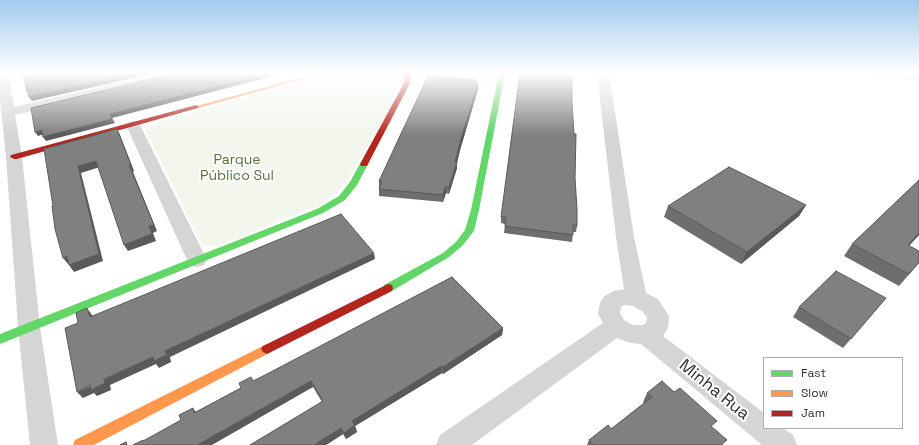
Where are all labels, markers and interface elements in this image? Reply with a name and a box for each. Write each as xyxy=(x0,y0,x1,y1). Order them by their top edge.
park label: Parque Público Sul xyxy=(200,152,274,184)
street label: Minha Rua xyxy=(675,355,753,425)
legend xyxy=(763,357,903,429)
text: Fast xyxy=(801,365,826,381)
text: Slow xyxy=(801,385,828,401)
text: Jam xyxy=(801,405,825,421)

